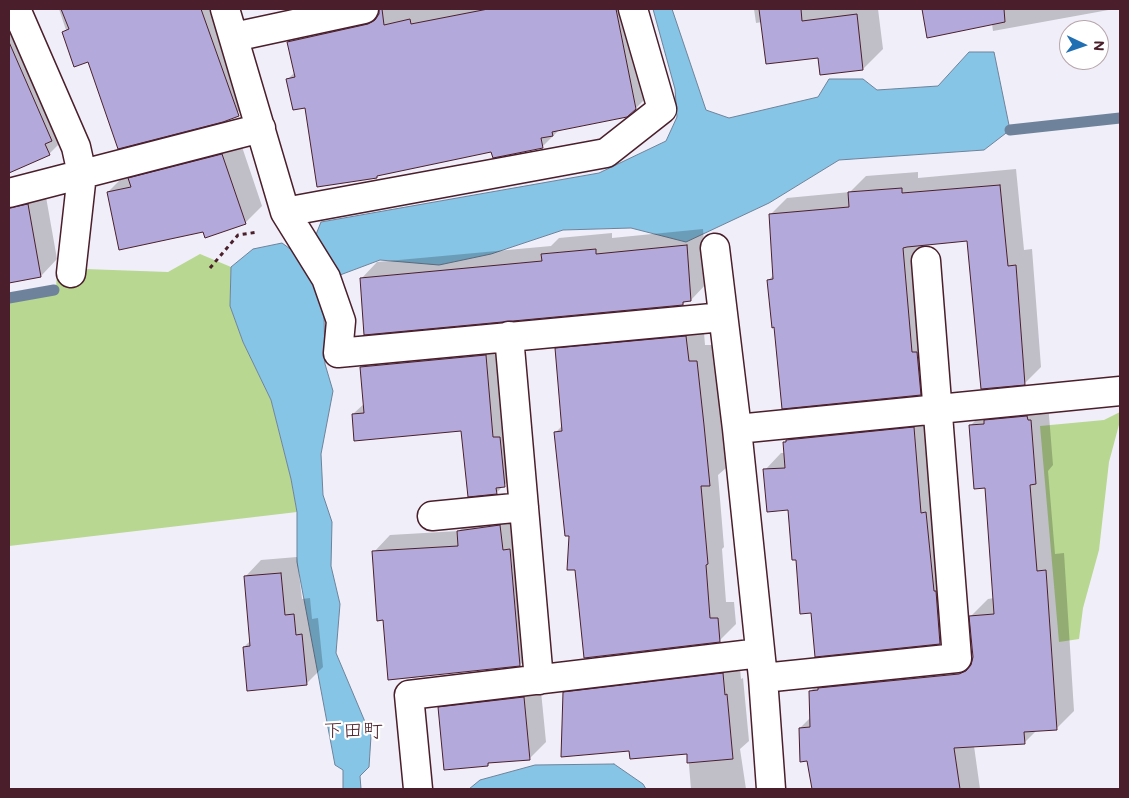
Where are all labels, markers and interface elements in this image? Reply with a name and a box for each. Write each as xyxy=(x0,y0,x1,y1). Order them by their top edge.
north arrow xyxy=(1059,20,1109,70)
text: N xyxy=(1090,40,1107,51)
district label: 下田町 xyxy=(323,720,383,744)

